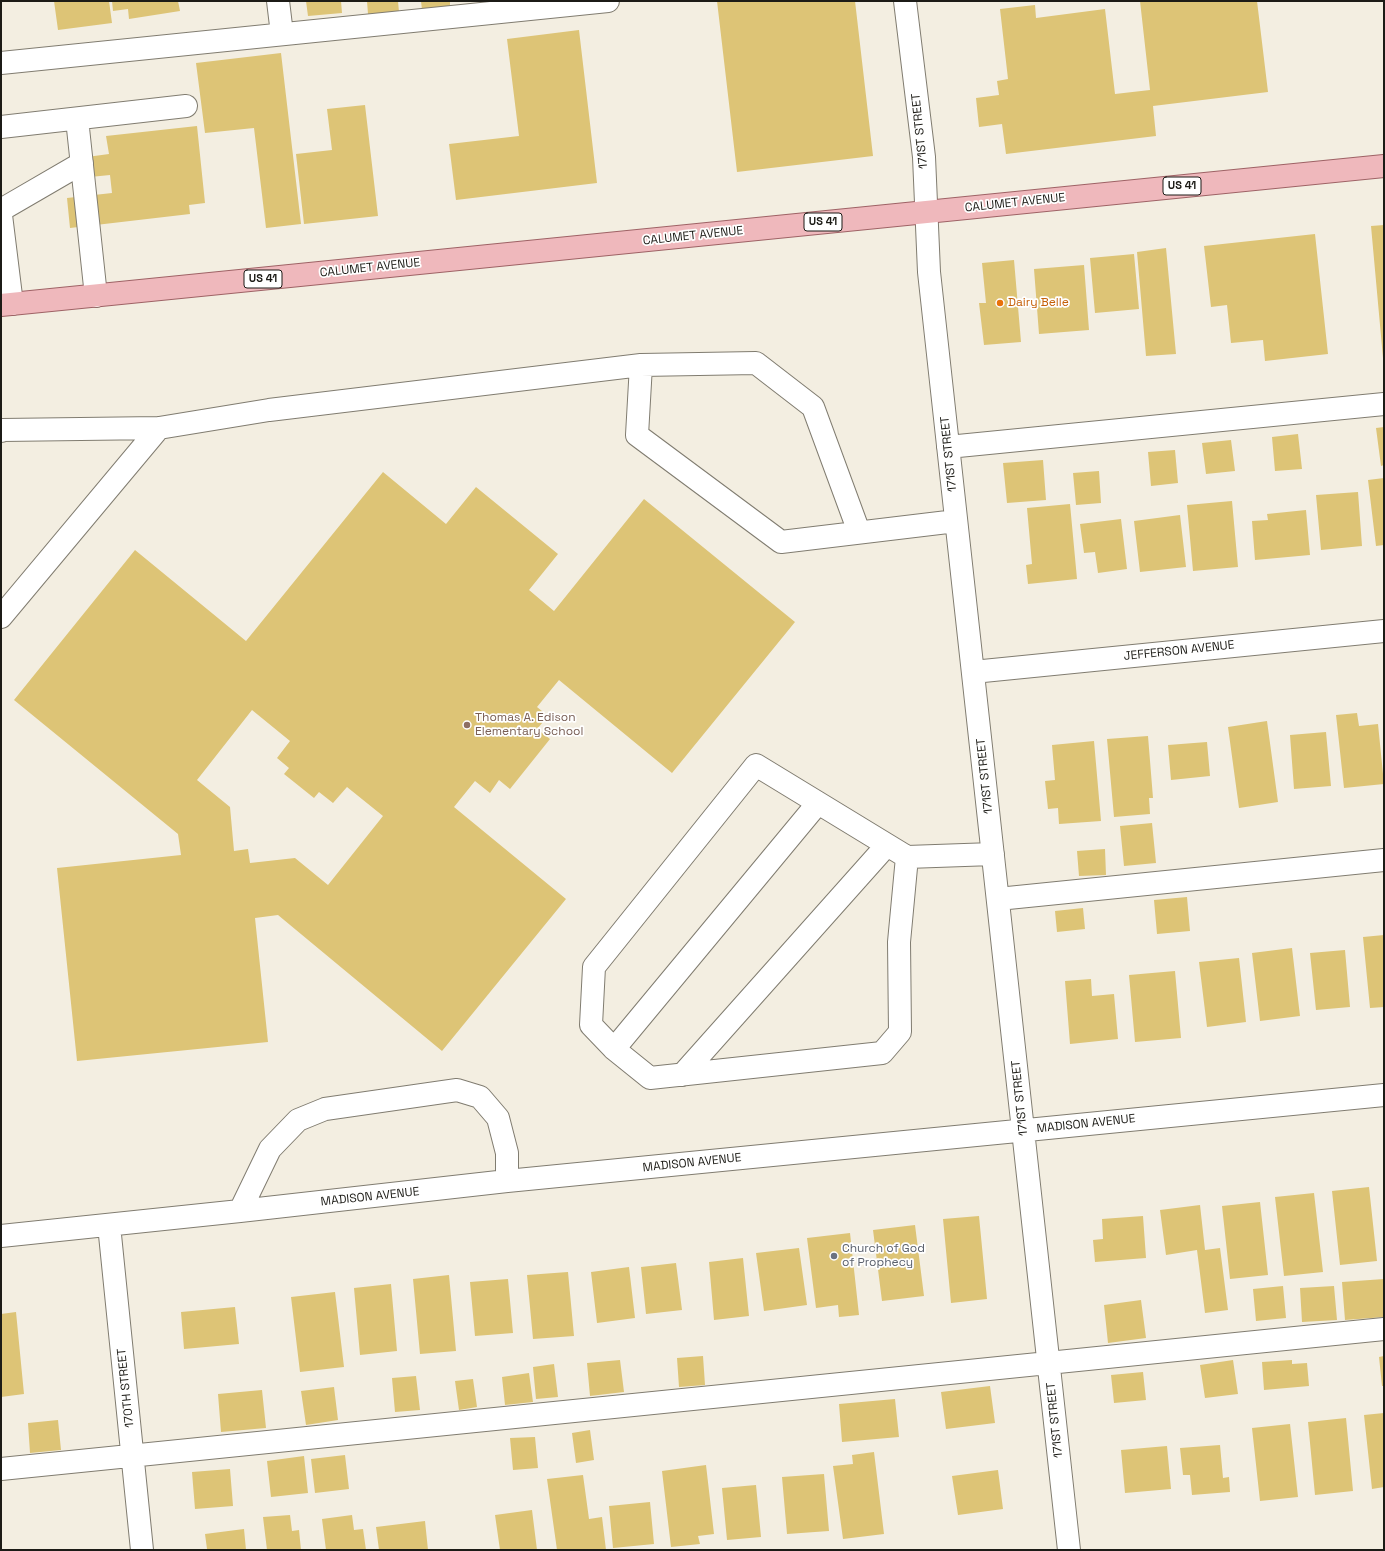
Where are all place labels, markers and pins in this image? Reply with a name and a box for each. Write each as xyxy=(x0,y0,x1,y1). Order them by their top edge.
place label: Dairy Belle xyxy=(1008,296,1069,310)
marker: Dairy Belle xyxy=(995,298,1005,308)
place label: Thomas A. Edison Elementary School xyxy=(475,711,583,739)
marker: Thomas A. Edison Elementary School xyxy=(462,720,472,730)
place label: Church of God of Prophecy xyxy=(842,1242,925,1270)
marker: Church of God of Prophecy xyxy=(829,1251,839,1261)

